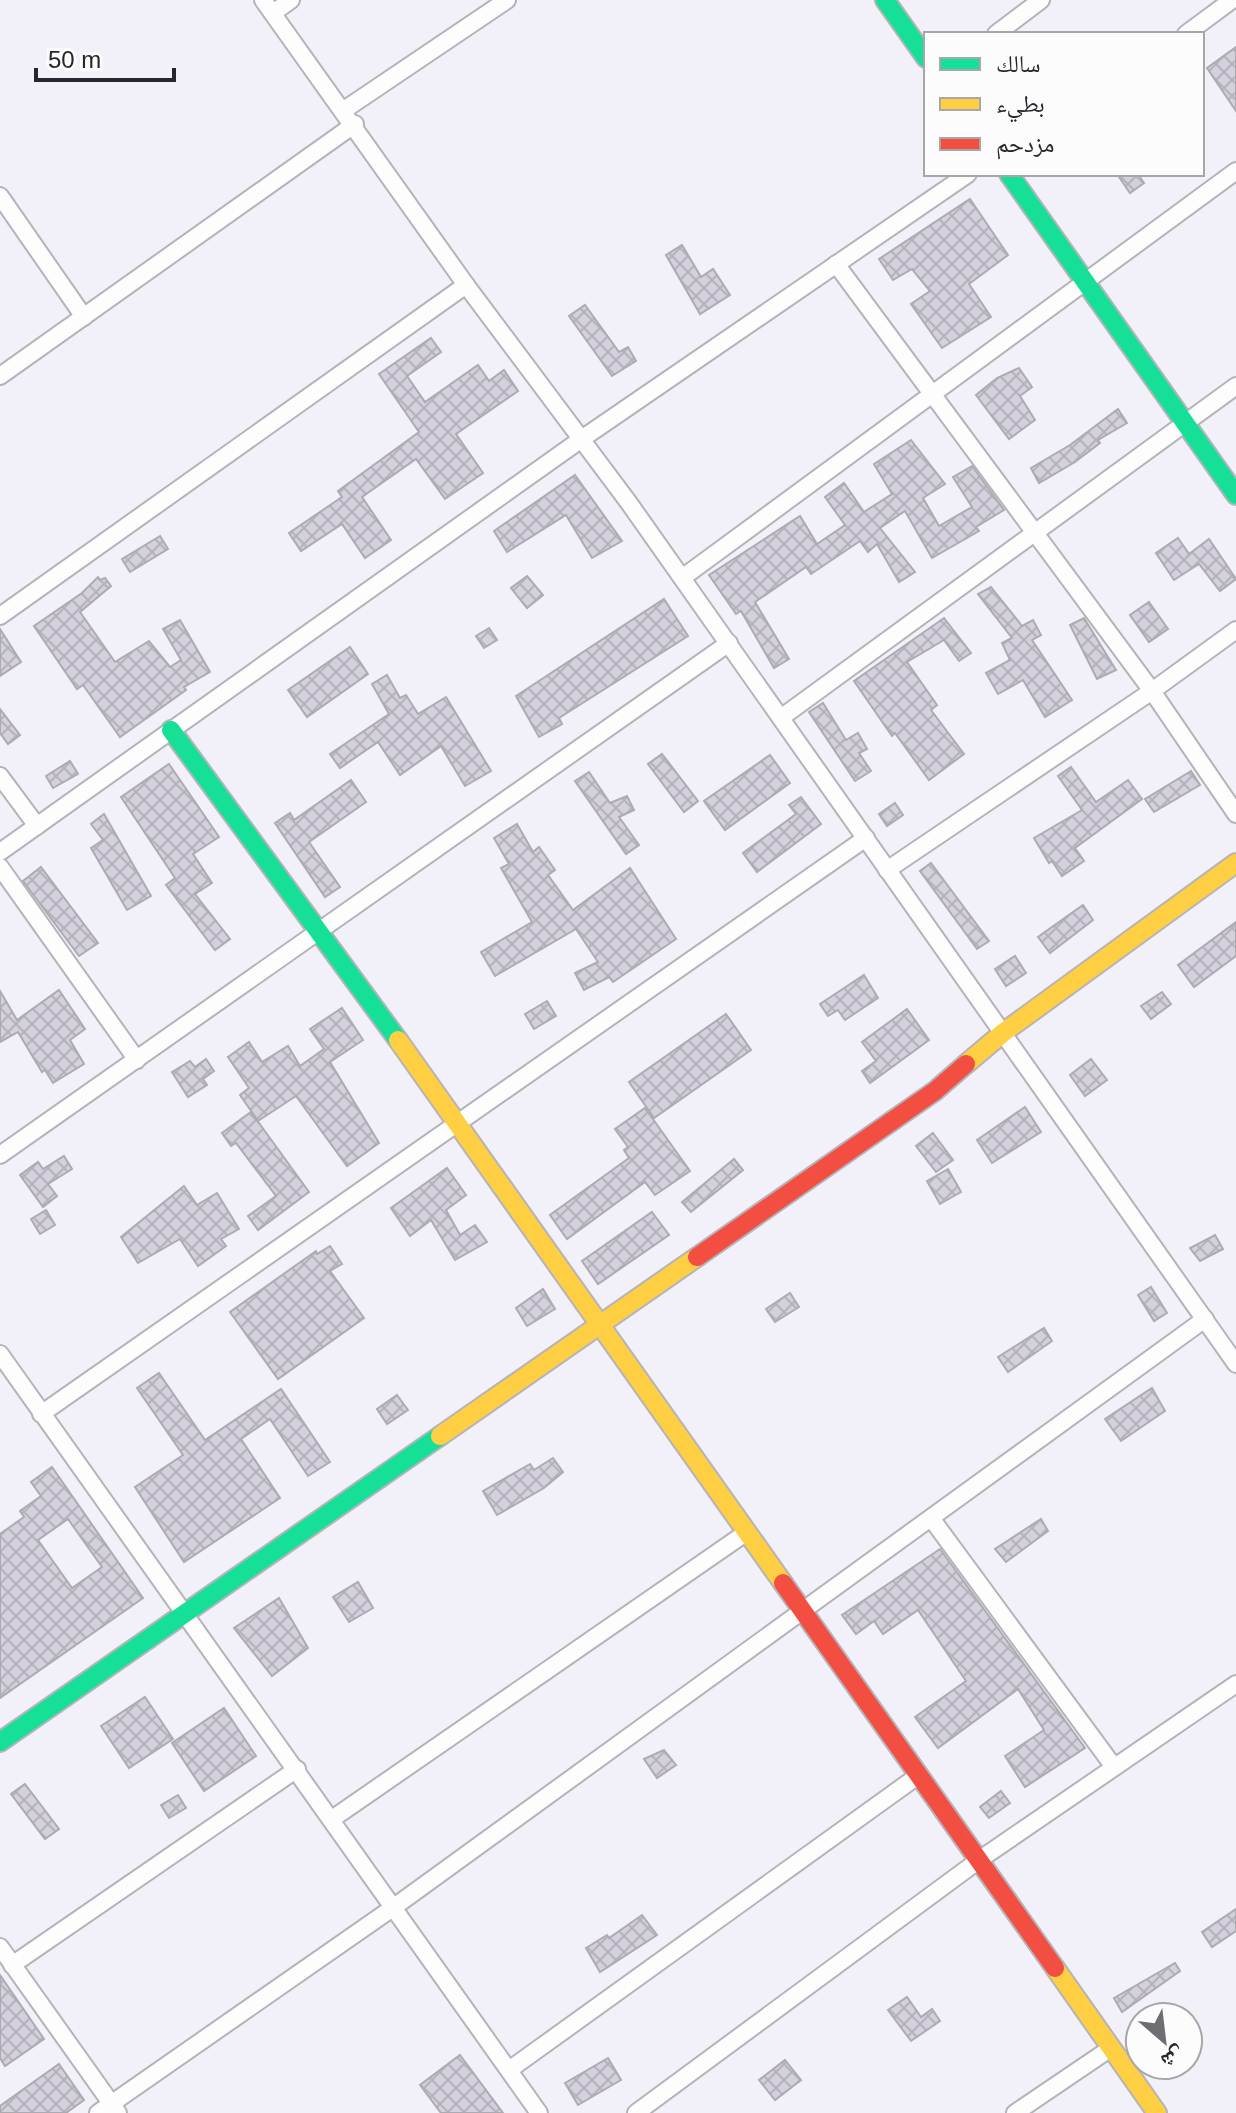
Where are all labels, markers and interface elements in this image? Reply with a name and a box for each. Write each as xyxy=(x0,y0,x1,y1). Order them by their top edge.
scale bar xyxy=(36,32,174,82)
legend xyxy=(924,32,1204,176)
text: 50 m xyxy=(48,46,101,73)
text: سالك xyxy=(996,50,1041,77)
text: بطيء xyxy=(996,90,1045,123)
text: مزدحم xyxy=(996,130,1055,160)
north arrow xyxy=(1124,2001,1204,2081)
text: ش xyxy=(1157,2041,1189,2075)

